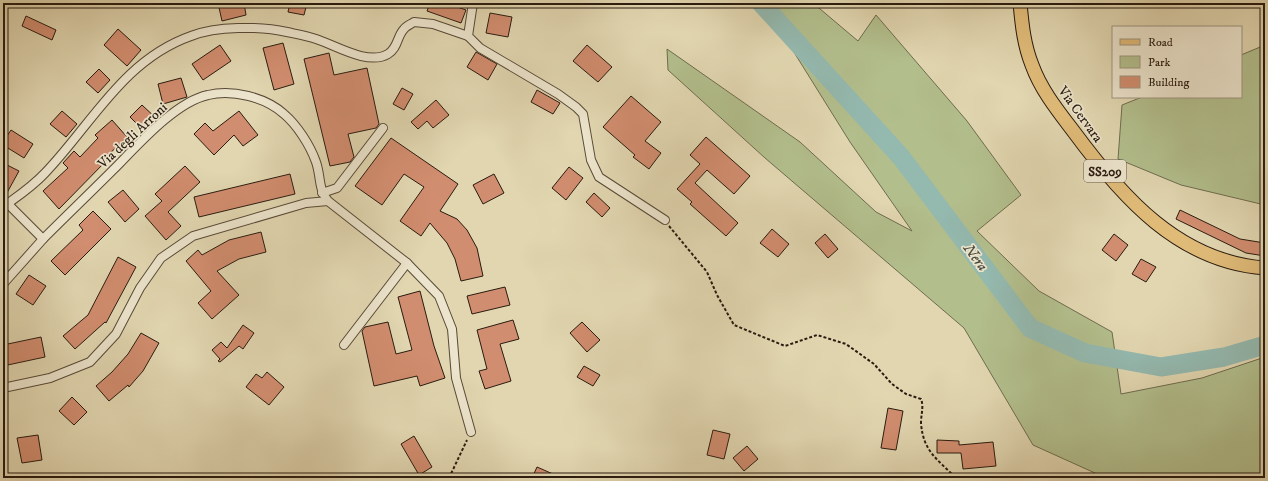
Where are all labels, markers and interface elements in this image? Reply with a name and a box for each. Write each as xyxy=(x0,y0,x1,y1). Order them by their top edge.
legend xyxy=(1112,26,1242,98)
text: Road xyxy=(1148,35,1173,50)
text: Park xyxy=(1148,55,1170,70)
text: Building xyxy=(1148,75,1189,90)
street label: Via Cervara xyxy=(1053,82,1107,146)
street label: Via degli Arroni xyxy=(93,99,172,173)
road number: SS209 xyxy=(1084,160,1126,182)
water label: Nera xyxy=(958,239,992,275)

